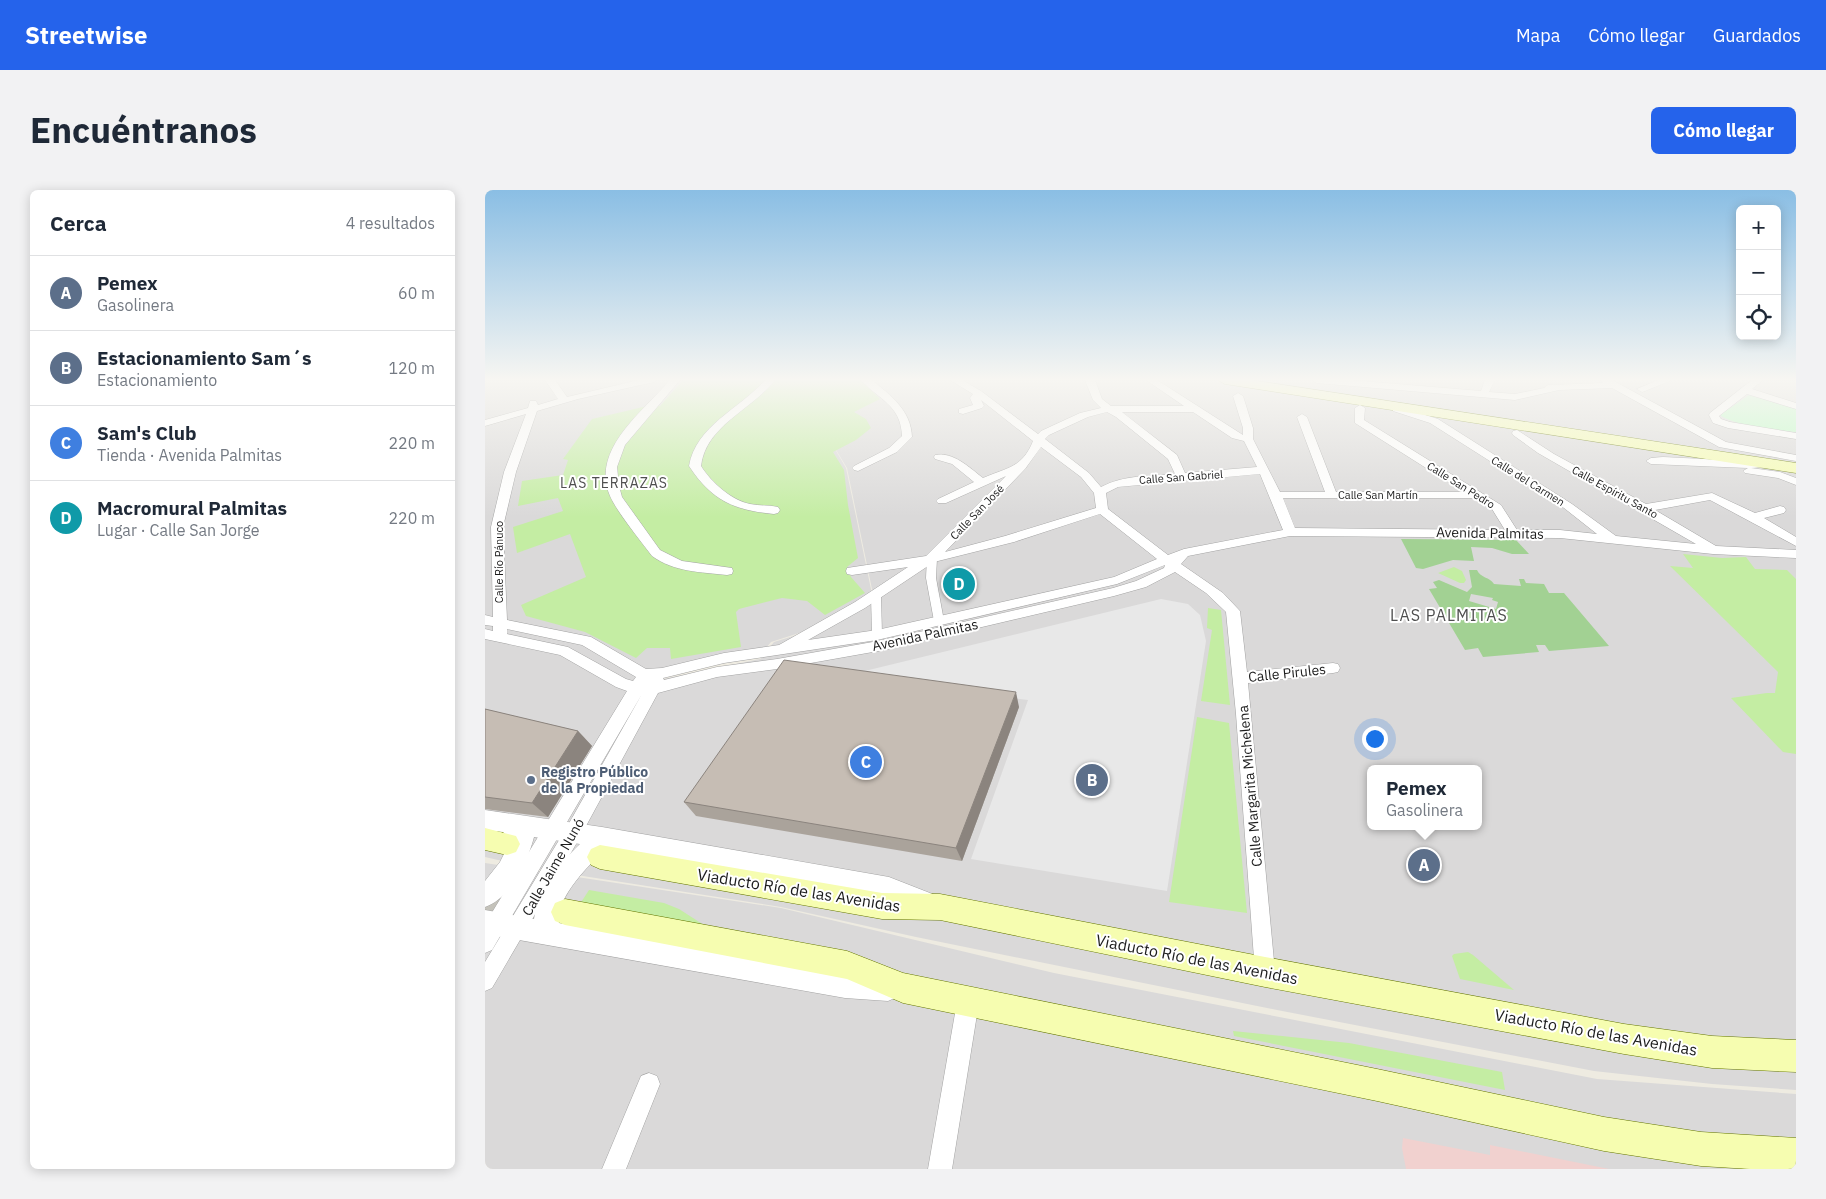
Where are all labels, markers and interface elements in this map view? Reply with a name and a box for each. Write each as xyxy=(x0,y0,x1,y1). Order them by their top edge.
text: Streetwise xyxy=(25,19,147,51)
text: Mapa xyxy=(1516,24,1560,47)
text: Cómo llegar xyxy=(1588,24,1685,47)
text: Guardados xyxy=(1713,24,1801,47)
text: Encuéntranos xyxy=(30,107,257,153)
button: Cómo llegar xyxy=(1651,107,1796,154)
map controls xyxy=(1736,205,1781,340)
button: + xyxy=(1736,205,1781,250)
text: Cerca xyxy=(50,209,107,237)
text: 4 resultados xyxy=(346,213,435,233)
button: − xyxy=(1736,250,1781,295)
text: Pemex xyxy=(97,271,158,295)
text: A xyxy=(61,283,71,303)
text: 60 m xyxy=(398,283,435,303)
text: Gasolinera xyxy=(97,295,174,315)
button: locate xyxy=(1736,295,1781,340)
text: Estacionamiento Sam´s xyxy=(97,346,312,370)
text: B xyxy=(61,358,71,378)
text: 120 m xyxy=(388,358,435,378)
text: Estacionamiento xyxy=(97,370,217,390)
text: Sam's Club xyxy=(97,421,197,445)
text: C xyxy=(61,433,71,453)
text: 220 m xyxy=(388,433,435,453)
text: Tienda · Avenida Palmitas xyxy=(97,445,282,465)
street label: Calle del Carmen xyxy=(1489,453,1567,509)
street label: Calle San Pedro xyxy=(1424,459,1498,511)
street label: Calle Espíritu Santo xyxy=(1570,463,1660,521)
street label: Calle San Gabriel xyxy=(1139,467,1223,487)
district label: LAS TERRAZAS xyxy=(560,474,668,492)
street label: Calle San José xyxy=(947,481,1007,543)
street label: Calle San Martín xyxy=(1338,488,1418,502)
text: Macromural Palmitas xyxy=(97,496,287,520)
text: D xyxy=(60,508,72,528)
text: 220 m xyxy=(388,508,435,528)
text: Lugar · Calle San Jorge xyxy=(97,520,260,540)
street label: Calle Río Pánuco xyxy=(492,521,506,603)
street label: Avenida Palmitas xyxy=(1436,523,1544,543)
pin: D xyxy=(943,565,975,603)
district label: LAS PALMITAS xyxy=(1390,605,1508,625)
street label: Avenida Palmitas xyxy=(870,615,980,655)
street label: Calle Pirules xyxy=(1247,660,1327,686)
street label: Calle Margarita Michelena xyxy=(1234,704,1266,867)
your location xyxy=(1362,726,1388,752)
pin: C xyxy=(850,743,882,781)
pin: B xyxy=(1076,761,1108,799)
place label: Registro Público de la Propiedad xyxy=(541,763,648,797)
popup xyxy=(1367,765,1482,830)
marker: Registro Público de la Propiedad xyxy=(525,774,537,786)
text: Pemex xyxy=(1386,776,1447,800)
text: Gasolinera xyxy=(1386,800,1463,820)
street label: Calle Jaime Nunó xyxy=(518,815,588,919)
pin: A xyxy=(1408,846,1440,884)
street label: Viaducto Río de las Avenidas xyxy=(696,864,902,916)
street label: Viaducto Río de las Avenidas xyxy=(1094,930,1300,988)
street label: Viaducto Río de las Avenidas xyxy=(1493,1004,1699,1060)

